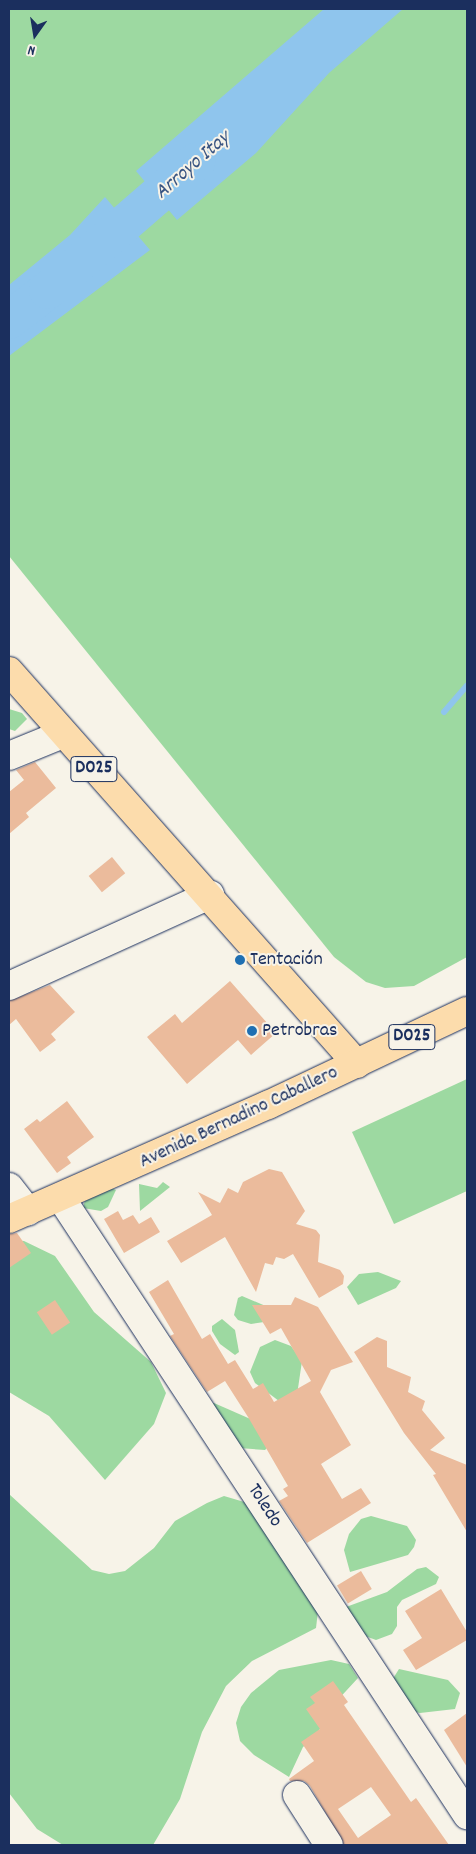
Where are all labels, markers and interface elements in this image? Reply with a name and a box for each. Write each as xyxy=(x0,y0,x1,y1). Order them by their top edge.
north arrow xyxy=(10,10,60,60)
text: N xyxy=(26,39,37,60)
water label: Arroyo Itay xyxy=(150,126,236,206)
road number: D025 xyxy=(70,752,118,786)
place label: Tentación xyxy=(250,948,323,972)
marker: Tentación xyxy=(234,954,246,966)
place label: Petrobras xyxy=(262,1019,337,1043)
road number: D025 xyxy=(388,1020,436,1054)
marker: Petrobras xyxy=(246,1025,258,1037)
street label: Avenida Bernadino Caballero xyxy=(136,1061,342,1175)
street label: Toledo xyxy=(241,1480,287,1532)

